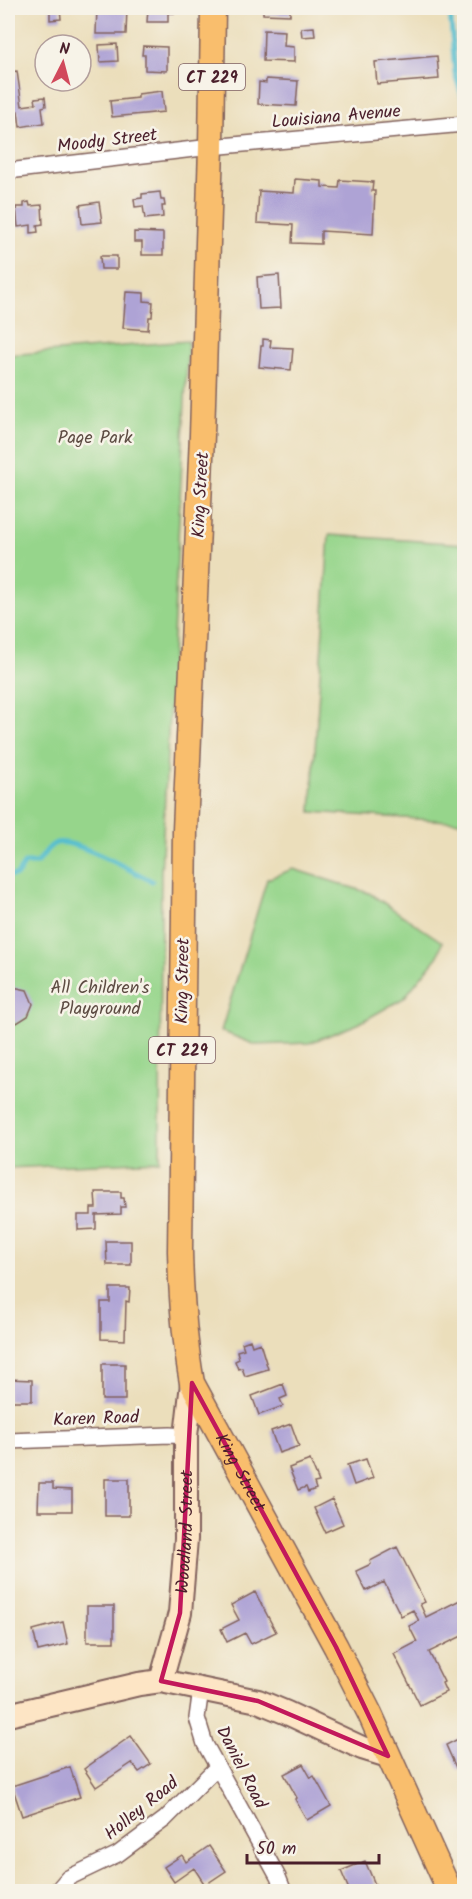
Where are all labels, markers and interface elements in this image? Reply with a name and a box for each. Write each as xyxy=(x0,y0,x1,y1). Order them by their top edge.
north arrow xyxy=(33,33,93,93)
text: N xyxy=(58,37,71,63)
road number: CT 229 xyxy=(179,64,245,90)
street label: Louisiana Avenue xyxy=(270,97,402,138)
street label: Moody Street xyxy=(55,121,160,162)
park label: Page Park xyxy=(58,424,133,453)
street label: King Street xyxy=(185,450,218,539)
street label: King Street xyxy=(168,937,199,1024)
park label: All Children's Playground xyxy=(50,974,150,1024)
road number: CT 229 xyxy=(149,1037,215,1063)
street label: Karen Road xyxy=(53,1403,141,1435)
street label: King Street xyxy=(206,1428,273,1519)
street label: Woodland Street xyxy=(169,1469,202,1595)
street label: Daniel Road xyxy=(207,1721,274,1815)
street label: Holley Road xyxy=(98,1769,186,1848)
scale bar xyxy=(247,1827,379,1865)
text: 50 m xyxy=(256,1835,296,1864)

